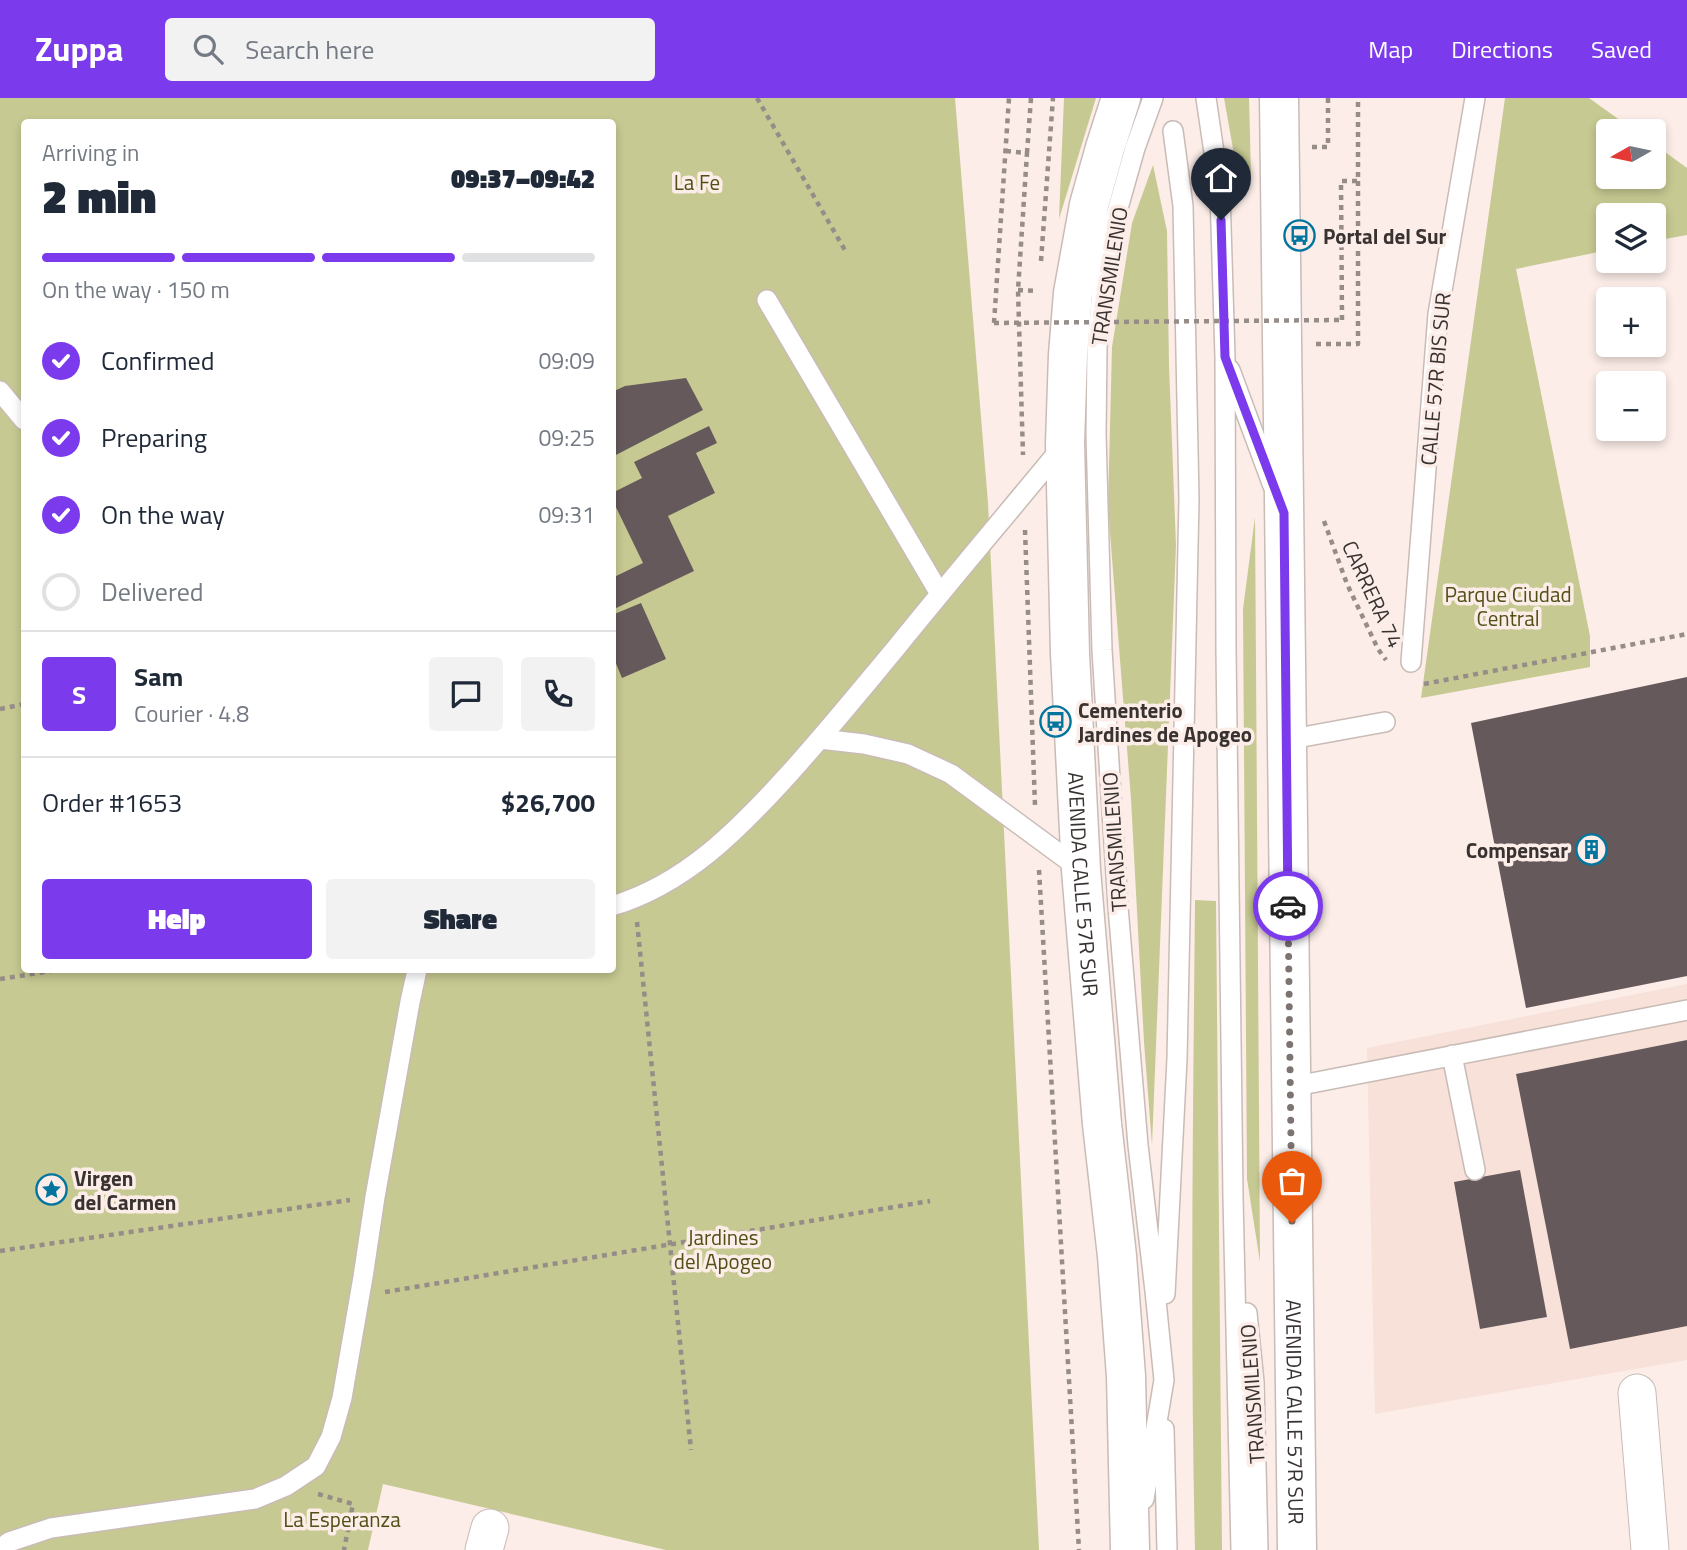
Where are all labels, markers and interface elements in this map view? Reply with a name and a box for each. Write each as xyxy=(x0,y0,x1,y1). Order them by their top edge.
search box xyxy=(165,18,655,81)
text: Zuppa xyxy=(35,24,123,74)
icon: search xyxy=(189,30,227,68)
text: Search here xyxy=(245,30,374,69)
text: Map xyxy=(1368,31,1413,67)
text: Directions xyxy=(1451,31,1553,67)
text: Saved xyxy=(1591,31,1652,67)
north arrow xyxy=(1596,119,1666,189)
map controls xyxy=(1596,119,1666,441)
text: Arriving in xyxy=(42,135,139,170)
pin xyxy=(1191,148,1251,220)
text: 09:37–09:42 xyxy=(451,159,595,198)
icon: home xyxy=(1202,159,1240,197)
text: 2 min xyxy=(42,161,156,231)
park label: La Fe xyxy=(674,166,720,198)
button: layers xyxy=(1596,203,1666,273)
street label: TRANSMILENIO xyxy=(1082,205,1136,347)
bus stop icon: Portal del Sur xyxy=(1283,219,1317,253)
place label: Portal del Sur xyxy=(1323,220,1447,252)
text: On the way · 150 m xyxy=(42,272,230,307)
button: + xyxy=(1596,287,1666,357)
street label: CALLE 57R BIS SUR xyxy=(1412,291,1458,467)
text: Confirmed xyxy=(101,341,215,380)
icon: check xyxy=(42,342,80,380)
text: 09:09 xyxy=(538,343,595,378)
button: − xyxy=(1596,371,1666,441)
text: Preparing xyxy=(101,418,207,457)
icon: check xyxy=(42,419,80,457)
text: 09:25 xyxy=(538,420,595,455)
text: On the way xyxy=(101,495,225,534)
icon: check xyxy=(42,496,80,534)
text: 09:31 xyxy=(538,497,595,532)
street label: CARRERA 74 xyxy=(1334,535,1412,653)
text: Delivered xyxy=(101,572,204,611)
park label: Parque Ciudad Central xyxy=(1444,578,1572,634)
text: Sam xyxy=(134,657,183,696)
button: chat xyxy=(429,657,503,731)
button: phone xyxy=(521,657,595,731)
text: S xyxy=(72,675,86,714)
place label: Cementerio Jardines de Apogeo xyxy=(1078,694,1252,750)
text: Courier · 4.8 xyxy=(134,696,249,731)
bus stop icon: Cementerio Jardines de Apogeo xyxy=(1038,705,1072,739)
street label: AVENIDA CALLE 57R SUR xyxy=(1060,771,1107,998)
street label: TRANSMILENIO xyxy=(1093,771,1135,913)
text: Order #1653 xyxy=(42,783,182,822)
text: $26,700 xyxy=(501,783,595,822)
building icon: Compensar xyxy=(1574,833,1608,867)
place label: Compensar xyxy=(1466,834,1568,866)
courier xyxy=(1253,871,1323,941)
button: Help xyxy=(42,879,312,959)
button: Share xyxy=(326,879,595,959)
icon: car xyxy=(1269,887,1307,925)
pin xyxy=(1262,1151,1322,1223)
place label: Virgen del Carmen xyxy=(74,1162,176,1218)
icon: bag xyxy=(1273,1162,1311,1200)
place icon: Virgen del Carmen xyxy=(34,1173,68,1207)
park label: Jardines del Apogeo xyxy=(674,1221,772,1277)
street label: AVENIDA CALLE 57R SUR xyxy=(1278,1299,1313,1525)
street label: TRANSMILENIO xyxy=(1231,1323,1273,1465)
park label: La Esperanza xyxy=(283,1503,401,1535)

